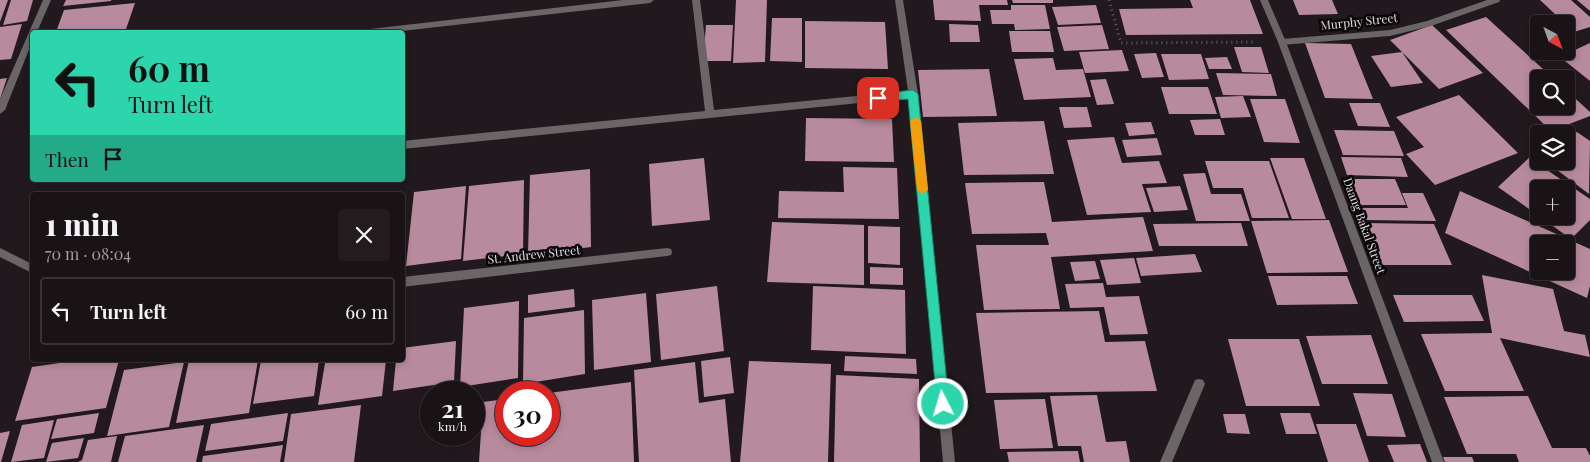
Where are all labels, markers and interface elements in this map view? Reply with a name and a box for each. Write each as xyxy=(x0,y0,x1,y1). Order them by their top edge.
street label: Murphy Street xyxy=(1320,9,1399,33)
north arrow xyxy=(1530,15,1575,60)
map controls xyxy=(1530,15,1575,280)
text: 60 m xyxy=(128,44,210,91)
icon: left xyxy=(45,50,110,115)
button: search xyxy=(1530,70,1575,115)
pin xyxy=(857,77,899,119)
icon: arrive xyxy=(864,84,892,112)
text: Turn left xyxy=(128,89,213,119)
button: layers xyxy=(1530,125,1575,170)
icon: arrive xyxy=(99,145,127,173)
text: Then xyxy=(45,146,89,172)
street label: Daang Bakal Street xyxy=(1340,175,1390,277)
button: + xyxy=(1530,180,1575,225)
text: 1 min xyxy=(45,204,119,244)
button: close xyxy=(338,209,390,261)
button: − xyxy=(1530,235,1575,280)
street label: St. Andrew Street xyxy=(487,241,582,267)
text: 70 m · 08:04 xyxy=(45,243,131,264)
icon: left xyxy=(47,297,75,325)
text: Turn left xyxy=(90,298,167,324)
text: 60 m xyxy=(345,298,388,324)
position arrow xyxy=(916,377,968,429)
speed limit sign: 30 xyxy=(495,381,560,446)
text: 21 xyxy=(441,391,464,424)
text: km/h xyxy=(438,418,467,434)

